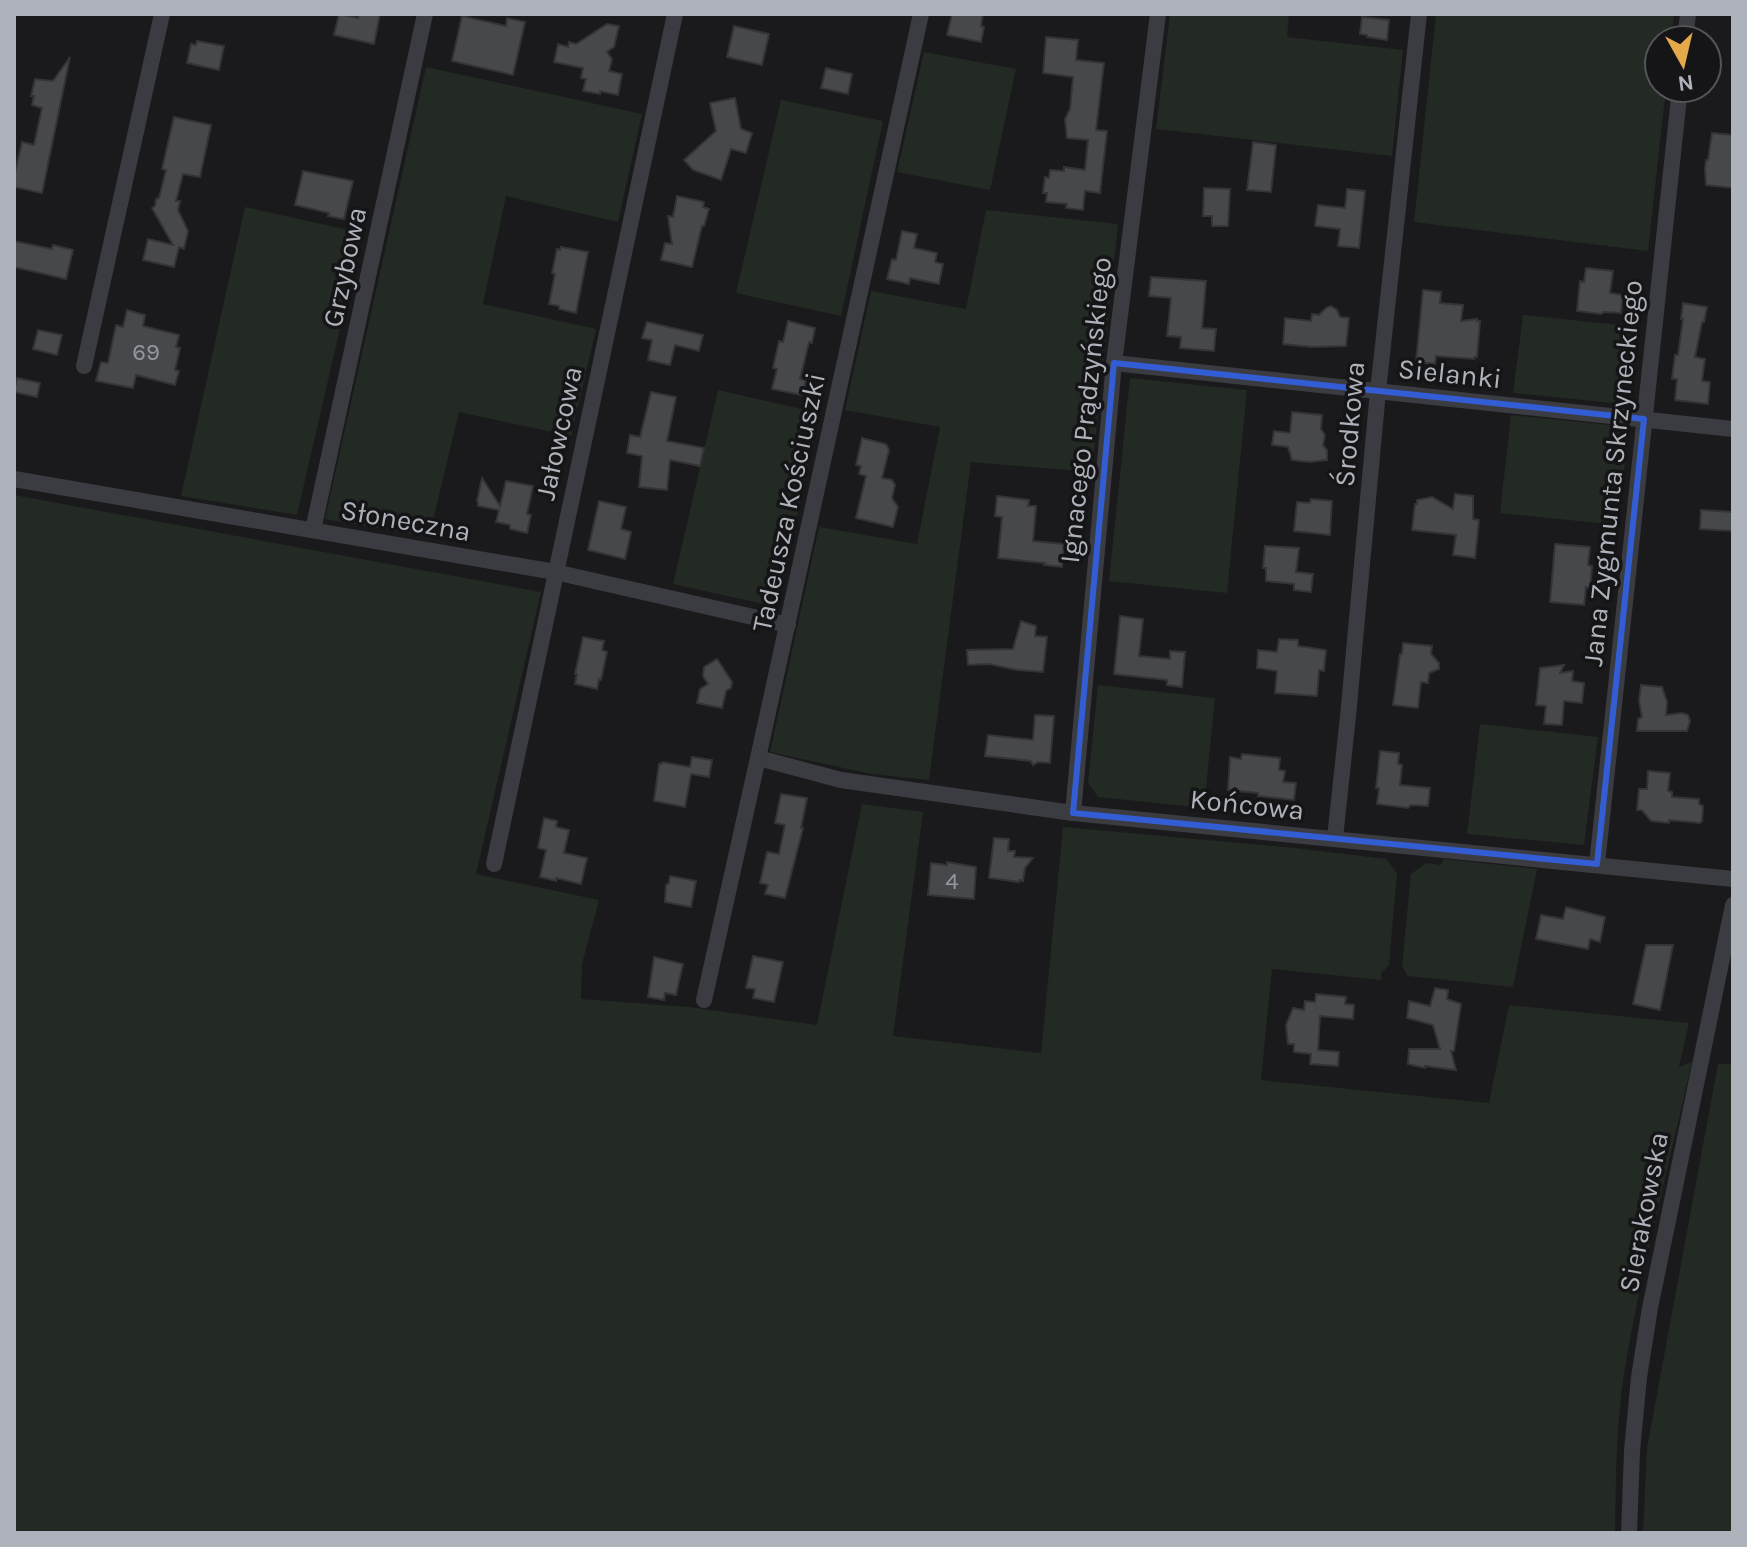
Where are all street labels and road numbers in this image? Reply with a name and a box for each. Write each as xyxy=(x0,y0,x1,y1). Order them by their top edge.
street label: Grzybowa xyxy=(316,204,373,330)
street label: Ignacego Prądzyńskiego xyxy=(1053,255,1118,565)
street label: Jana Zygmunta Skrzyneckiego xyxy=(1576,278,1649,668)
street label: Sielanki xyxy=(1397,352,1503,395)
street label: Środkowa xyxy=(1328,360,1371,488)
street label: Jałowcowa xyxy=(528,363,589,503)
street label: Tadeusza Kościuszki xyxy=(745,370,832,635)
street label: Słoneczna xyxy=(338,493,473,548)
street label: Końcowa xyxy=(1188,782,1306,827)
street label: Sierakowska xyxy=(1612,1129,1675,1295)

